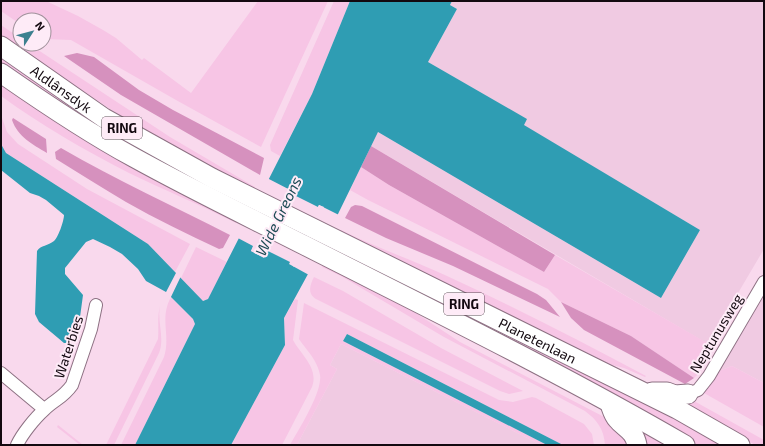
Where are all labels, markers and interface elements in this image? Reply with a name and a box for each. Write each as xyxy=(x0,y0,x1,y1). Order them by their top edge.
north arrow xyxy=(12,12,52,52)
text: N xyxy=(33,19,48,33)
street label: Aldlânsdyk xyxy=(28,61,95,116)
road number: RING xyxy=(102,117,142,139)
water label: Wide Greons xyxy=(251,173,305,259)
street label: Neptunusweg xyxy=(686,290,746,375)
road number: RING xyxy=(444,293,484,315)
street label: Waterbies xyxy=(50,313,86,381)
street label: Planetenlaan xyxy=(496,313,579,366)

